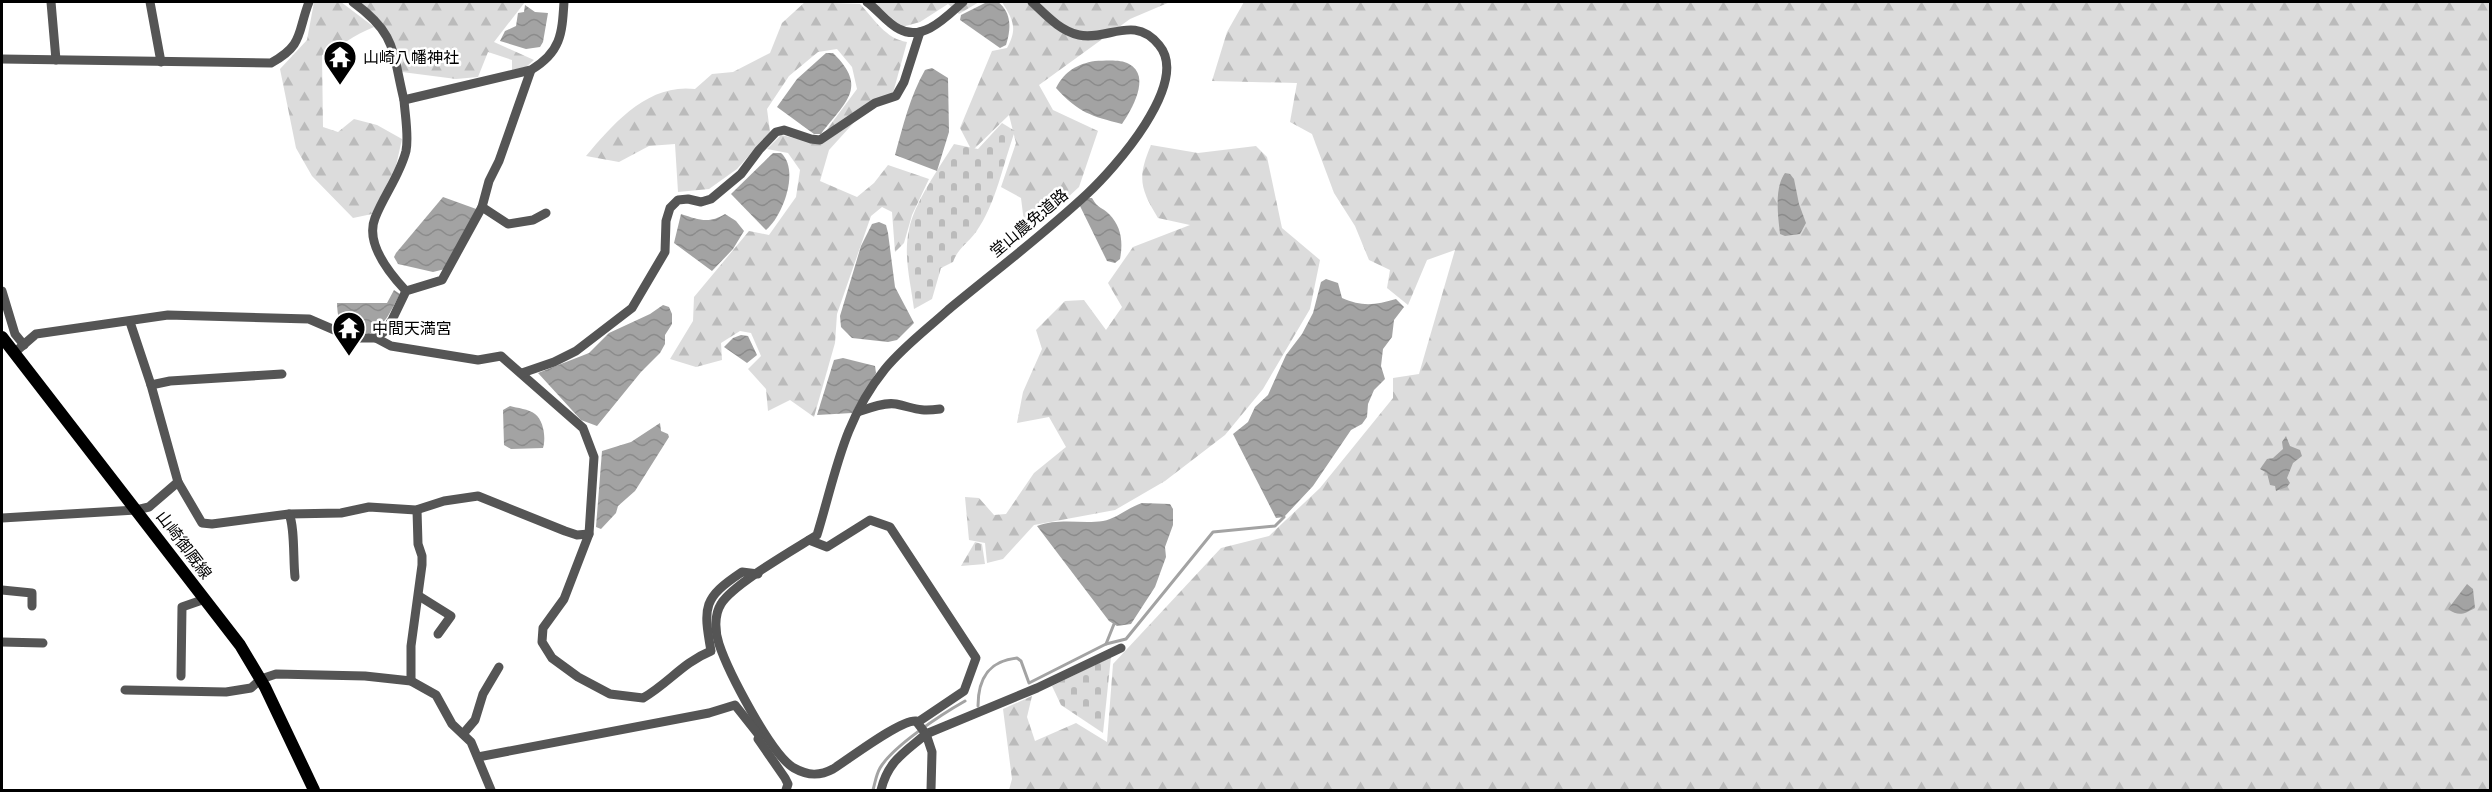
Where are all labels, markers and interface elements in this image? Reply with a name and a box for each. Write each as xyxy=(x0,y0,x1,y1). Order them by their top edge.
temple icon: 山崎八幡神社 xyxy=(322,39,358,86)
place label: 山崎八幡神社 xyxy=(363,47,459,68)
street label: 堂山農免道路 xyxy=(985,184,1073,262)
temple icon: 中間天満宮 xyxy=(331,310,367,357)
place label: 中間天満宮 xyxy=(372,318,452,339)
street label: 山崎御厩線 xyxy=(152,507,216,583)

